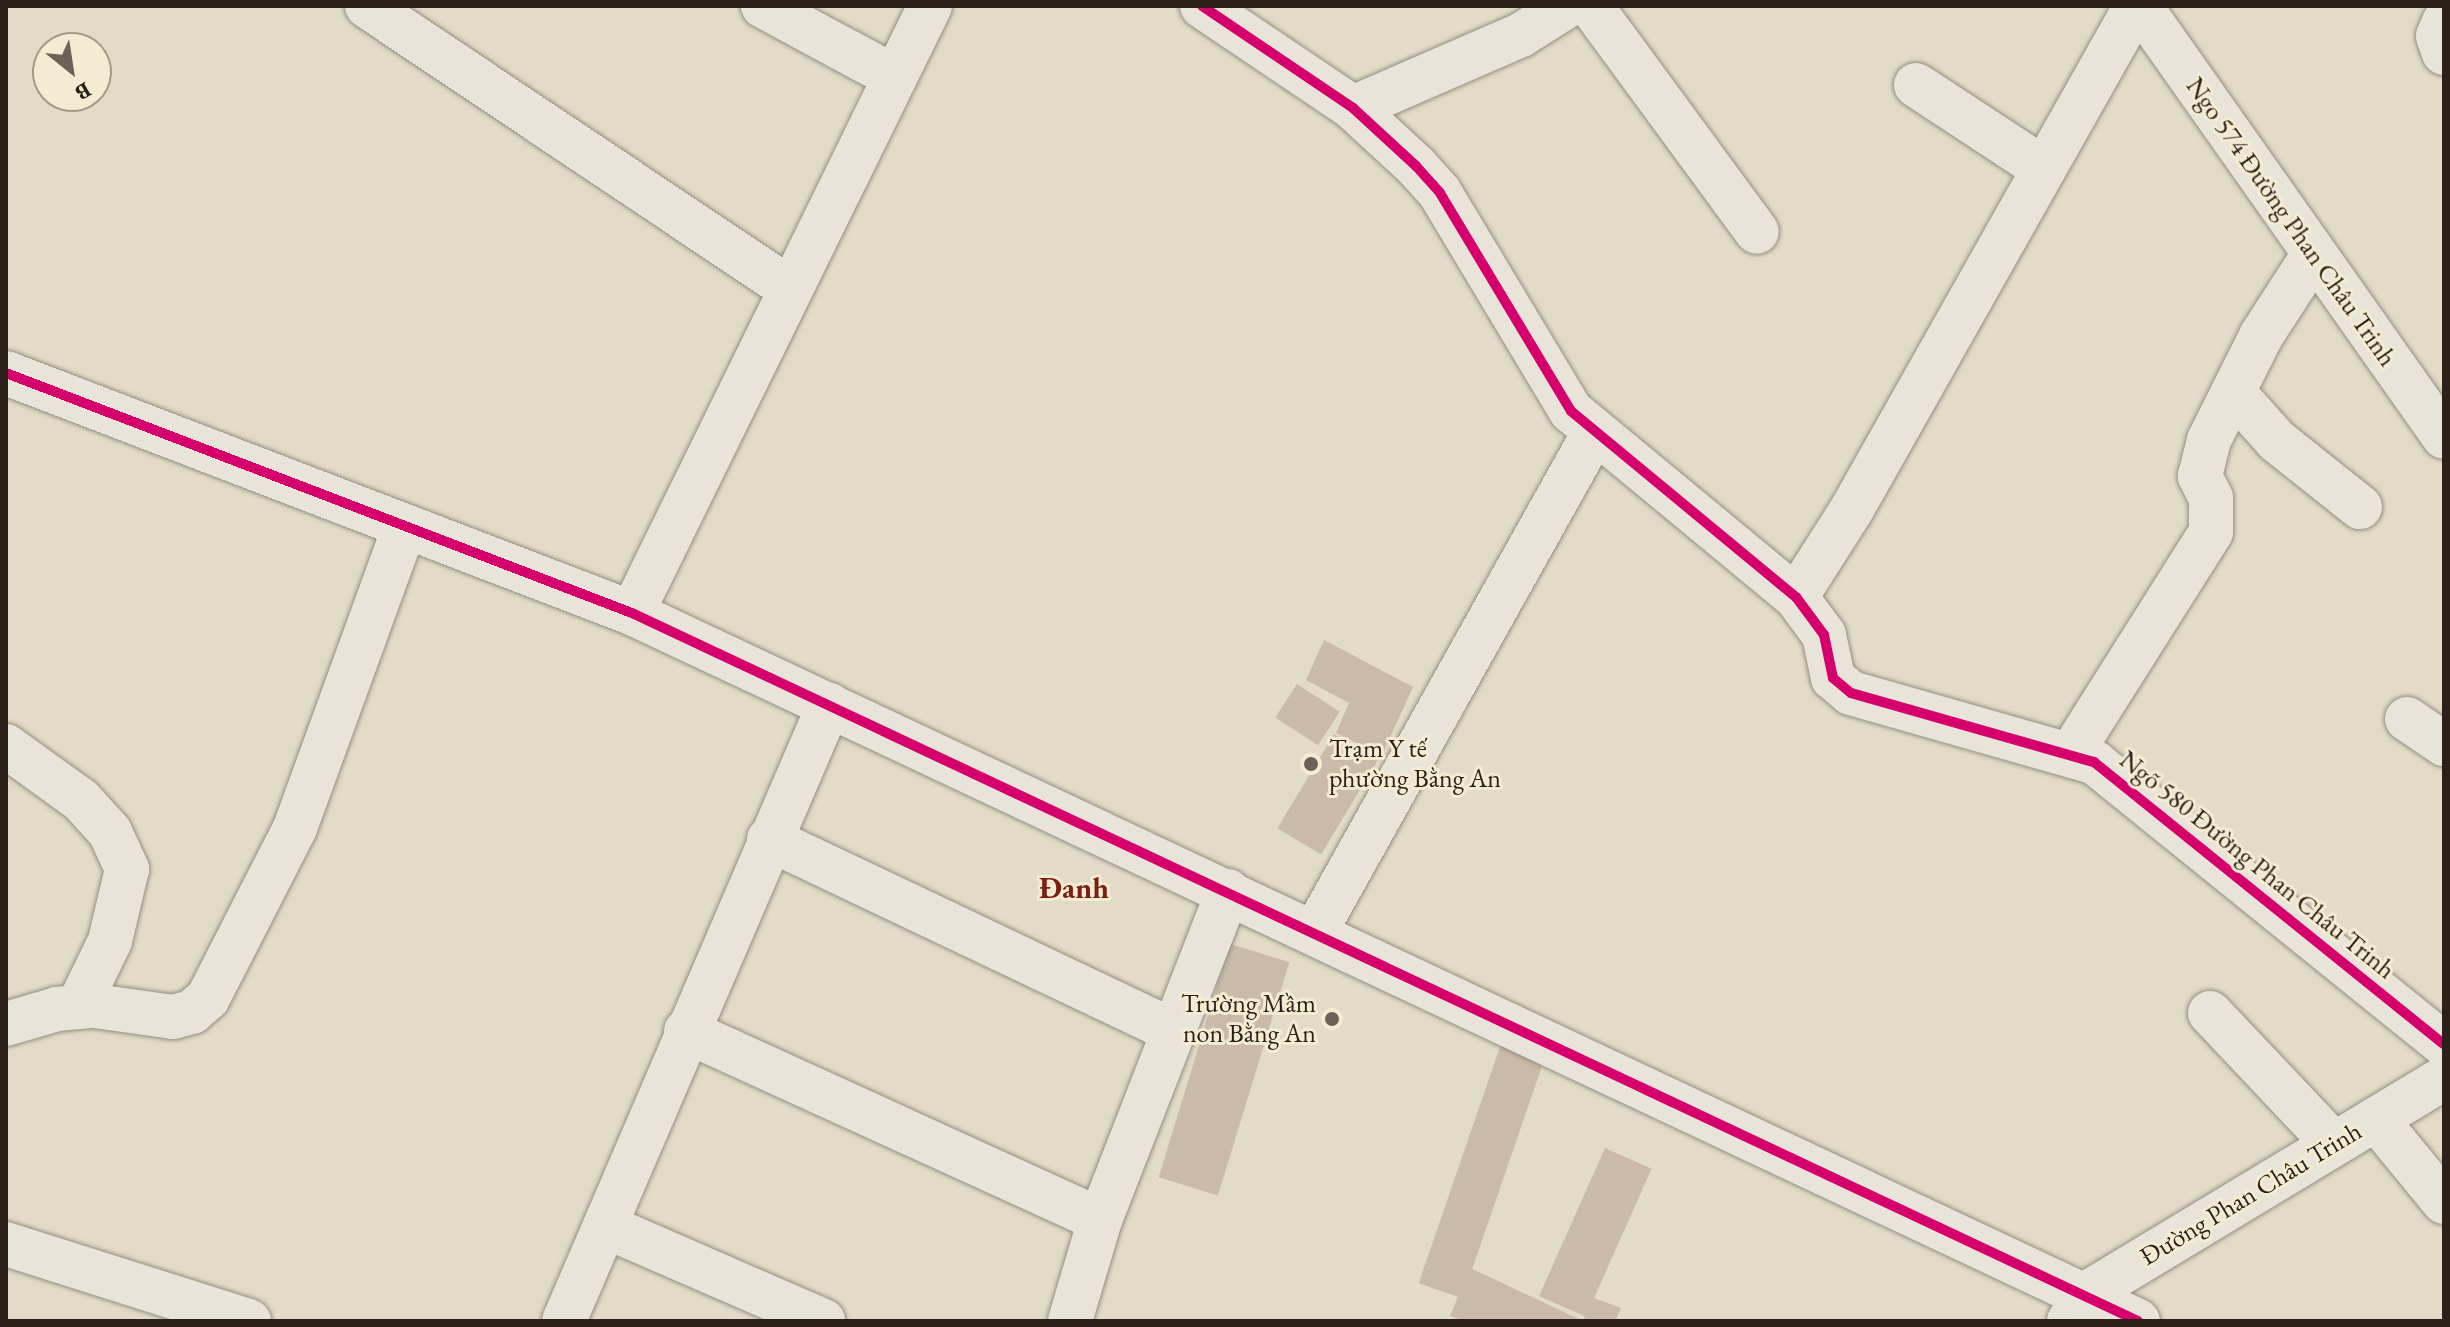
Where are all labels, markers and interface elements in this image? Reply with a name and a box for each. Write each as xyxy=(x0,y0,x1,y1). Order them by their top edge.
north arrow xyxy=(32,32,112,112)
street label: Ngo 574 Đường Phan Châu Trinh xyxy=(2179,72,2403,372)
text: B xyxy=(70,75,96,107)
place label: Trạm Y tế phường Bằng An xyxy=(1329,733,1501,794)
street label: Ngõ 580 Đường Phan Châu Trinh xyxy=(2113,744,2401,986)
marker: Trạm Y tế phường Bằng An xyxy=(1300,753,1322,775)
district label: Đanh xyxy=(1039,870,1109,906)
place label: Trường Mầm non Bằng An xyxy=(1181,988,1316,1050)
marker: Trường Mầm non Bằng An xyxy=(1323,1010,1341,1028)
street label: Đường Phan Châu Trinh xyxy=(2135,1116,2367,1272)

